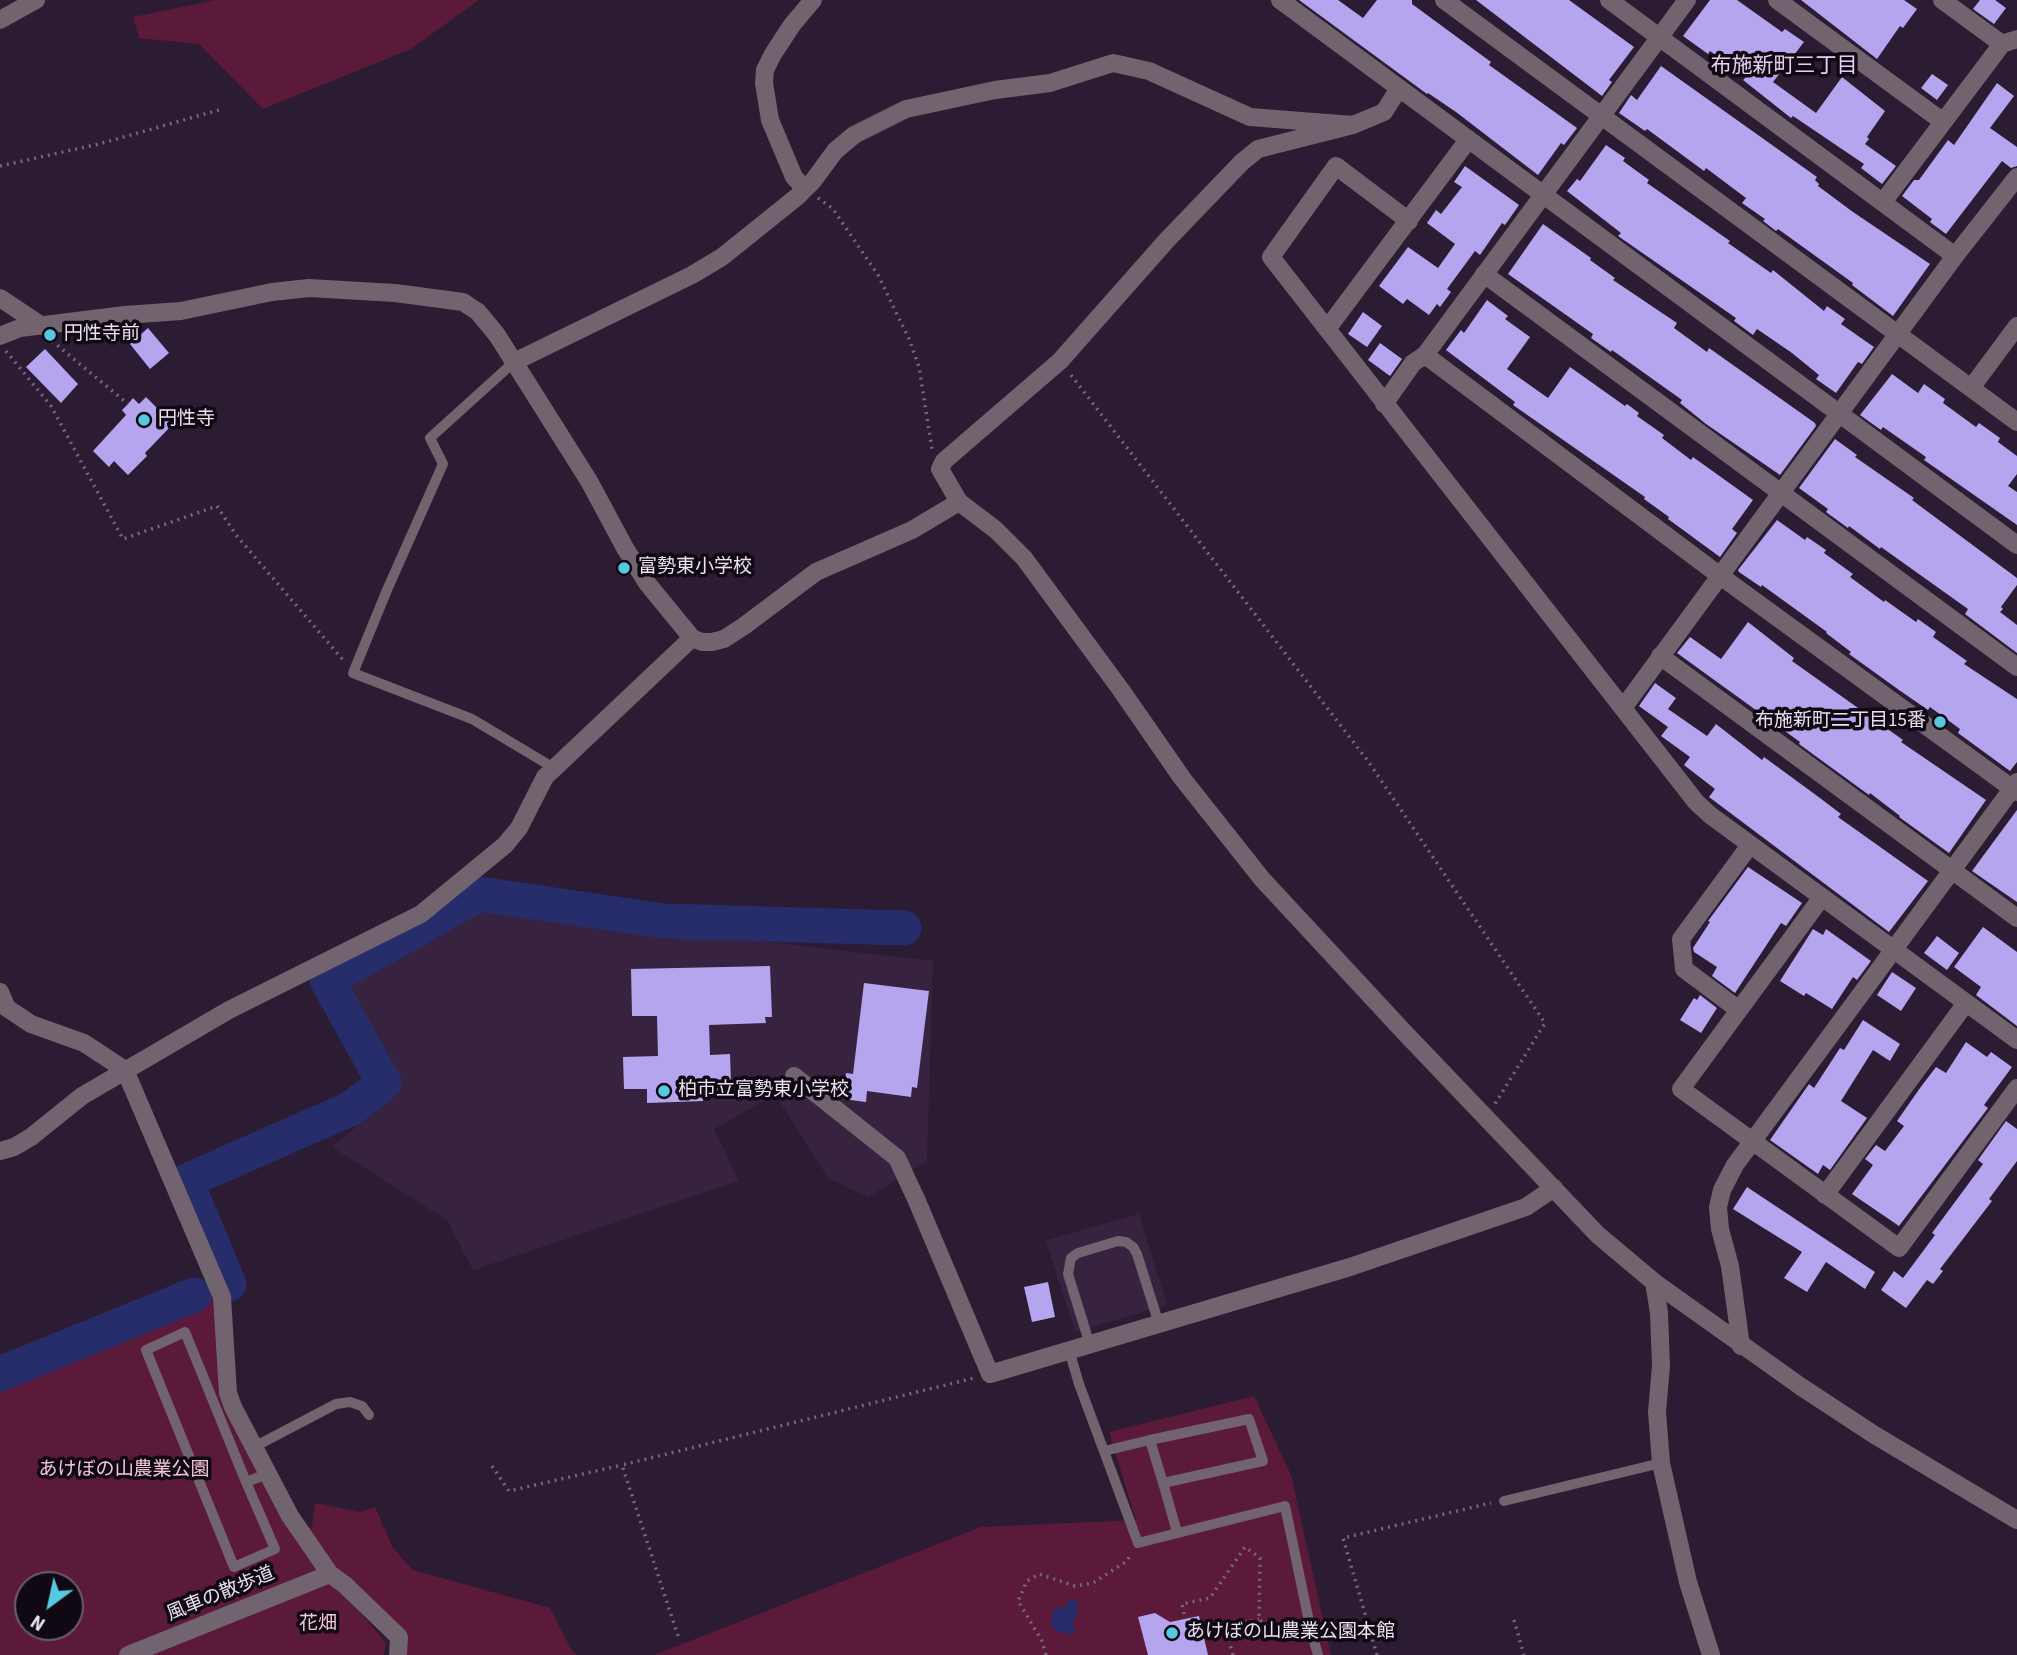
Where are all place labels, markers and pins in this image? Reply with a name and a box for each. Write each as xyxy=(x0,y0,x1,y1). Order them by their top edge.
place label: 円性寺前 xyxy=(64,324,140,346)
marker: 円性寺前 xyxy=(42,327,58,343)
place label: 円性寺 xyxy=(158,409,215,431)
marker: 円性寺 xyxy=(136,412,152,428)
place label: 富勢東小学校 xyxy=(638,557,752,579)
marker: 富勢東小学校 xyxy=(616,560,632,576)
place label: 布施新町二丁目15番 xyxy=(1755,711,1926,733)
marker: 布施新町二丁目15番 xyxy=(1932,714,1948,730)
place label: 柏市立富勢東小学校 xyxy=(678,1080,849,1102)
marker: 柏市立富勢東小学校 xyxy=(656,1083,672,1099)
place label: あけぼの山農業公園本館 xyxy=(1186,1622,1395,1644)
marker: あけぼの山農業公園本館 xyxy=(1164,1625,1180,1641)

